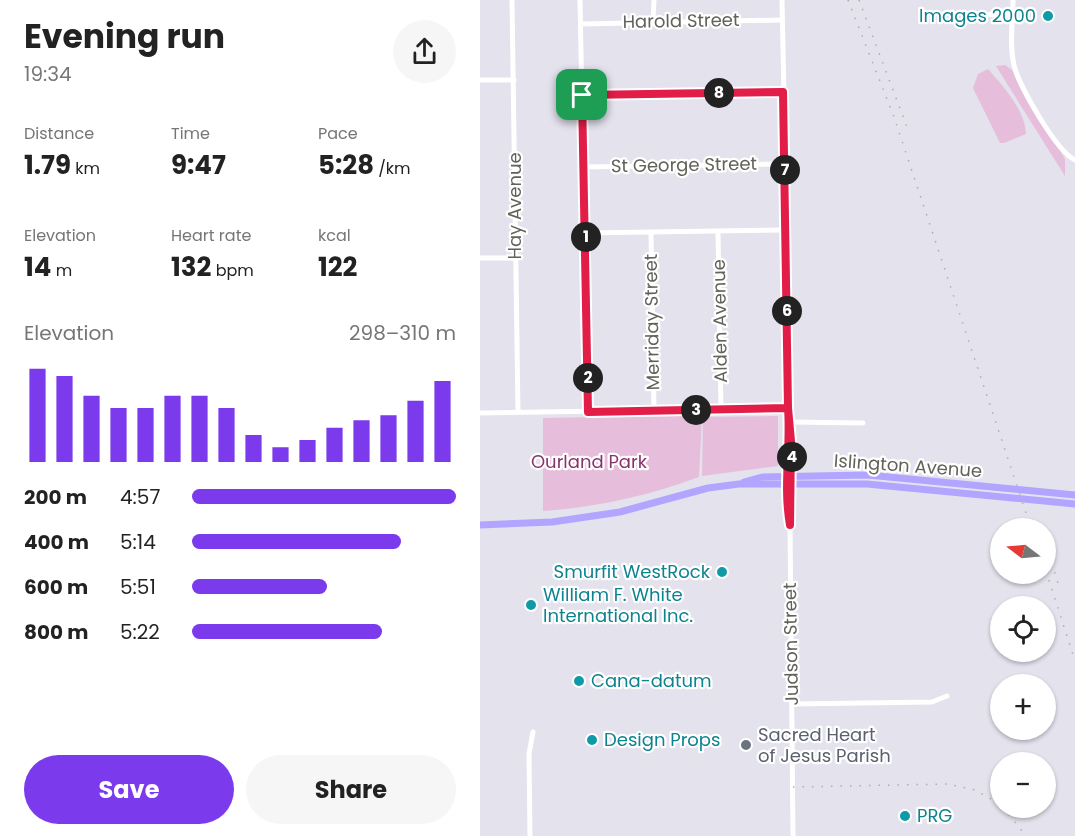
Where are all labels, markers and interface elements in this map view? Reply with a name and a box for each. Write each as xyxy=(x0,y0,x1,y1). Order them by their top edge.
place label: Images 2000 xyxy=(919,3,1036,28)
street label: Harold Street xyxy=(622,7,740,34)
marker: Images 2000 xyxy=(1041,9,1055,23)
text: Evening run xyxy=(24,13,225,60)
button: share xyxy=(393,20,456,83)
text: 19:34 xyxy=(24,60,72,88)
pin xyxy=(556,69,607,120)
icon: arrive xyxy=(565,78,598,111)
pin: 8 xyxy=(704,78,734,108)
text: 8 xyxy=(714,81,724,104)
text: Distance xyxy=(24,122,94,145)
text: Time xyxy=(171,122,210,145)
text: Pace xyxy=(318,122,358,145)
text: 1.79 xyxy=(24,147,71,183)
text: 9:47 xyxy=(171,147,226,183)
text: 5:28 xyxy=(318,147,374,183)
street label: St George Street xyxy=(611,151,757,178)
street label: Hay Avenue xyxy=(502,152,527,260)
pin: 7 xyxy=(770,155,800,185)
text: km xyxy=(71,157,100,180)
text: /km xyxy=(374,157,411,180)
text: 7 xyxy=(781,158,789,181)
pin: 1 xyxy=(571,222,601,252)
text: Elevation xyxy=(24,224,96,247)
text: Heart rate xyxy=(171,224,251,247)
text: kcal xyxy=(318,224,351,247)
text: 1 xyxy=(583,225,589,248)
text: 14 xyxy=(24,249,51,285)
text: 132 xyxy=(171,249,211,285)
text: 122 xyxy=(318,249,357,285)
street label: Merriday Street xyxy=(638,254,665,390)
text: m xyxy=(51,259,72,282)
text: bpm xyxy=(211,259,254,282)
street label: Alden Avenue xyxy=(706,259,733,383)
pin: 6 xyxy=(772,296,802,326)
text: 6 xyxy=(782,299,792,322)
text: Elevation xyxy=(24,319,114,347)
text: 298–310 m xyxy=(349,319,456,347)
pin: 2 xyxy=(573,363,603,393)
text: 2 xyxy=(583,366,593,389)
pin: 3 xyxy=(681,395,711,425)
text: 3 xyxy=(691,398,701,421)
pin: 4 xyxy=(777,442,807,472)
text: 4 xyxy=(787,445,797,468)
street label: Islington Avenue xyxy=(833,448,983,483)
park label: Ourland Park xyxy=(531,449,648,474)
text: 200 m xyxy=(24,483,87,511)
text: 4:57 xyxy=(120,483,160,511)
north arrow xyxy=(990,518,1056,584)
map controls xyxy=(990,518,1056,818)
text: 400 m xyxy=(24,528,89,556)
text: 5:14 xyxy=(120,528,156,556)
place label: Smurfit WestRock xyxy=(554,559,711,584)
marker: Smurfit WestRock xyxy=(715,565,729,579)
text: 600 m xyxy=(24,573,88,601)
text: 5:51 xyxy=(120,573,156,601)
place label: William F. White International Inc. xyxy=(543,582,693,628)
street label: Judson Street xyxy=(777,582,804,706)
button: locate xyxy=(990,596,1056,662)
marker: William F. White International Inc. xyxy=(524,598,538,612)
text: 800 m xyxy=(24,618,88,646)
text: 5:22 xyxy=(120,618,160,646)
place label: Cana-datum xyxy=(591,668,712,693)
marker: Cana-datum xyxy=(572,674,586,688)
button: + xyxy=(990,674,1056,740)
place label: Sacred Heart of Jesus Parish xyxy=(758,722,891,768)
place label: Design Props xyxy=(604,727,720,752)
marker: Design Props xyxy=(585,733,599,747)
marker: Sacred Heart of Jesus Parish xyxy=(739,738,753,752)
button: − xyxy=(990,752,1056,818)
button: Save xyxy=(24,755,234,824)
button: Share xyxy=(246,755,456,824)
place label: PRG xyxy=(917,803,952,828)
marker: PRG xyxy=(898,809,912,823)

